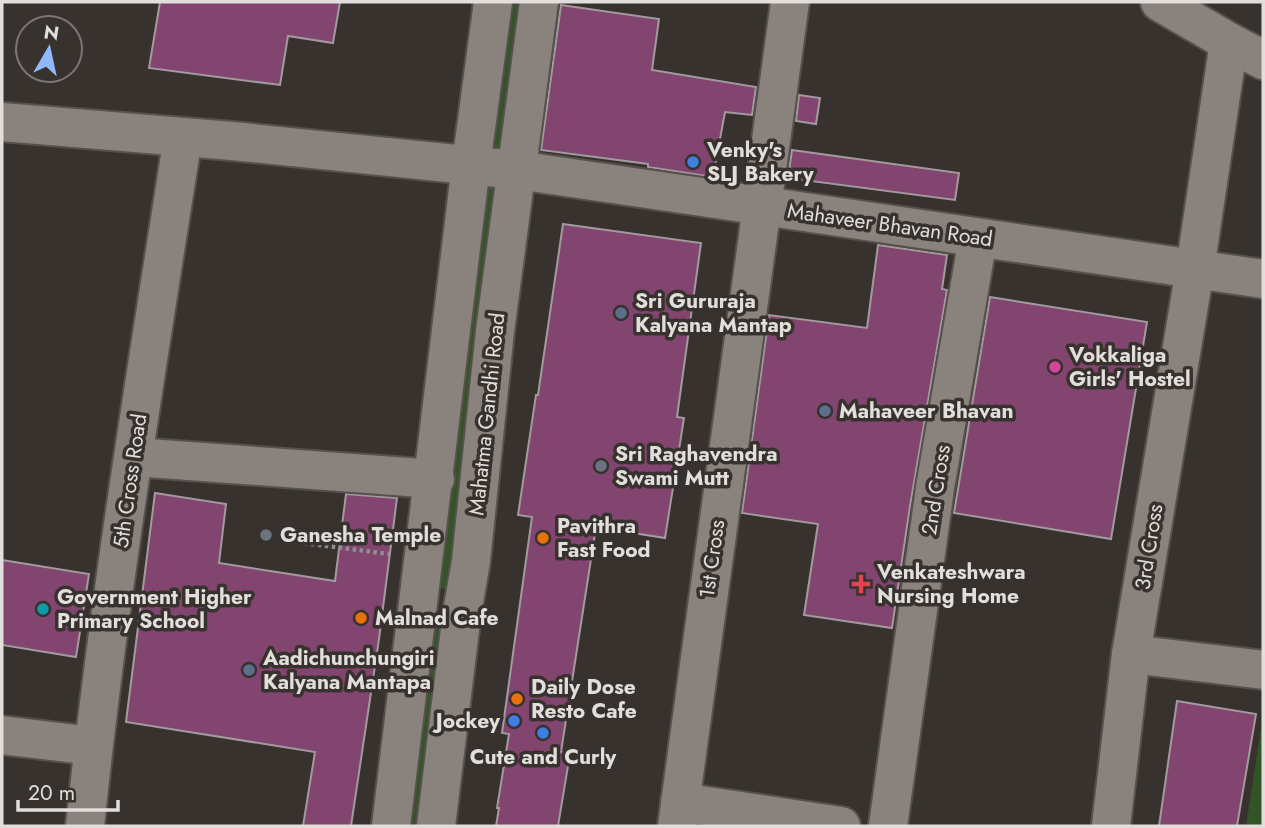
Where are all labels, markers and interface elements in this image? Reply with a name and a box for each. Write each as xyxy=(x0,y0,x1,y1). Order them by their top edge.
north arrow xyxy=(14,14,84,84)
text: N xyxy=(42,18,61,47)
place label: Venky's SLJ Bakery xyxy=(706,135,815,189)
marker: Venky's SLJ Bakery xyxy=(685,154,701,170)
street label: Mahaveer Bhavan Road xyxy=(785,196,995,254)
place label: Sri Gururaja Kalyana Mantap xyxy=(635,286,792,340)
marker: Sri Gururaja Kalyana Mantap xyxy=(613,305,629,321)
street label: Mahatma Gandhi Road xyxy=(461,311,513,517)
place label: Vokkaliga Girls' Hostel xyxy=(1068,340,1191,394)
marker: Vokkaliga Girls' Hostel xyxy=(1047,359,1063,375)
place label: Mahaveer Bhavan xyxy=(839,396,1014,426)
marker: Mahaveer Bhavan xyxy=(817,403,833,419)
street label: 5th Cross Road xyxy=(106,412,154,550)
place label: Sri Raghavendra Swami Mutt xyxy=(615,439,778,493)
street label: 2nd Cross xyxy=(914,443,958,537)
marker: Sri Raghavendra Swami Mutt xyxy=(593,458,609,474)
street label: 3rd Cross xyxy=(1127,502,1171,592)
place label: Pavithra Fast Food xyxy=(557,511,651,565)
street label: 1st Cross xyxy=(692,518,732,600)
place label: Ganesha Temple xyxy=(280,520,441,550)
marker: Ganesha Temple xyxy=(258,527,274,543)
marker: Pavithra Fast Food xyxy=(535,530,551,546)
place label: Venkateshwara Nursing Home xyxy=(876,557,1026,611)
marker: Venkateshwara Nursing Home xyxy=(851,574,871,594)
place label: Government Higher Primary School xyxy=(57,582,252,636)
marker: Government Higher Primary School xyxy=(35,601,51,617)
place label: Malnad Cafe xyxy=(375,603,499,633)
marker: Malnad Cafe xyxy=(353,610,369,626)
place label: Aadichunchungiri Kalyana Mantapa xyxy=(262,643,435,697)
marker: Aadichunchungiri Kalyana Mantapa xyxy=(241,662,257,678)
place label: Daily Dose Resto Cafe xyxy=(531,672,637,726)
marker: Daily Dose Resto Cafe xyxy=(509,691,525,707)
place label: Jockey xyxy=(432,706,501,736)
marker: Jockey xyxy=(506,713,522,729)
marker: Cute and Curly xyxy=(535,725,551,741)
place label: Cute and Curly xyxy=(470,742,617,772)
scale bar xyxy=(18,768,117,812)
text: 20 m xyxy=(28,778,75,808)

